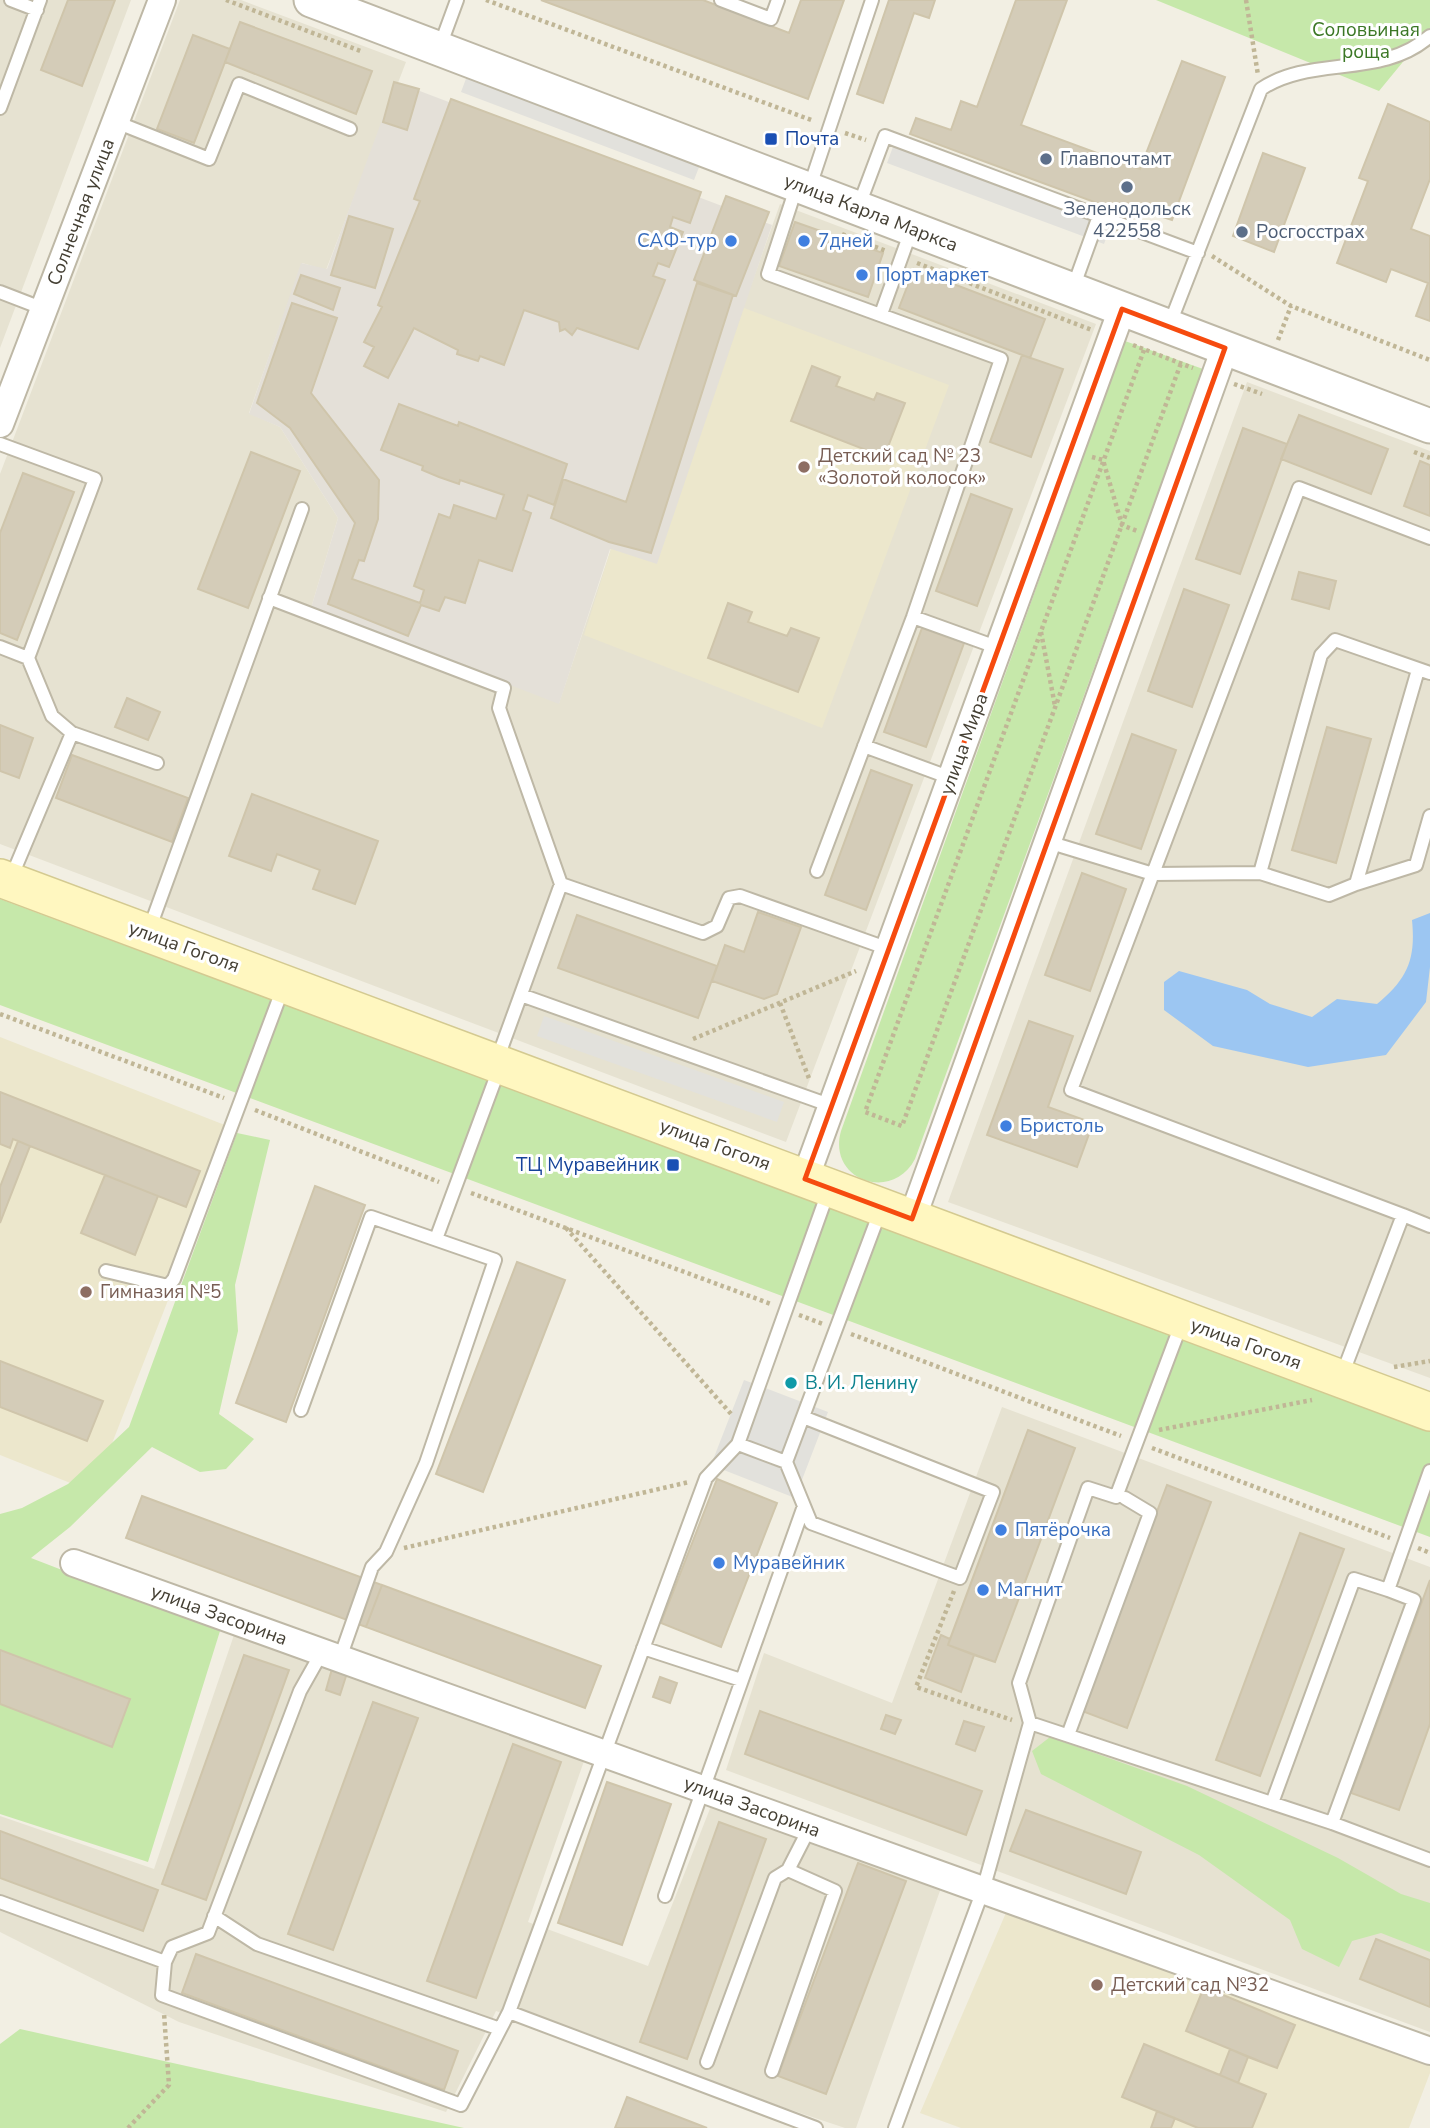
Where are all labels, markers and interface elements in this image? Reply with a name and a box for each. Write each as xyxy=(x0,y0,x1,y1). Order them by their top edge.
park label: Соловьиная роща xyxy=(1312,17,1420,65)
place label: Почта xyxy=(785,126,839,152)
marker: Почта xyxy=(763,131,779,147)
street label: Солнечная улица xyxy=(41,135,121,289)
place label: Главпочтамт xyxy=(1060,146,1172,172)
marker: Главпочтамт xyxy=(1038,151,1054,167)
street label: улица Карла Маркса xyxy=(780,168,962,258)
marker: Зеленодольск 422558 xyxy=(1119,179,1135,195)
place label: Зеленодольск 422558 xyxy=(1063,196,1191,244)
place label: Росгосстрах xyxy=(1256,219,1365,245)
marker: Росгосстрах xyxy=(1234,224,1250,240)
place label: САФ-тур xyxy=(637,228,717,254)
place label: 7дней xyxy=(818,228,873,254)
marker: САФ-тур xyxy=(723,233,739,249)
marker: 7дней xyxy=(796,233,812,249)
place label: Порт маркет xyxy=(876,262,989,288)
marker: Порт маркет xyxy=(854,267,870,283)
place label: Детский сад № 23 «Золотой колосок» xyxy=(818,443,986,491)
marker: Детский сад № 23 «Золотой колосок» xyxy=(796,459,812,475)
street label: улица Мира xyxy=(934,689,994,799)
street label: улица Гоголя xyxy=(125,915,243,979)
street label: улица Гоголя xyxy=(656,1113,774,1177)
place label: Бристоль xyxy=(1020,1113,1104,1139)
marker: Бристоль xyxy=(998,1118,1014,1134)
place label: ТЦ Муравейник xyxy=(516,1152,659,1178)
marker: ТЦ Муравейник xyxy=(665,1157,681,1173)
place label: Гимназия №5 xyxy=(100,1279,221,1305)
marker: Гимназия №5 xyxy=(78,1284,94,1300)
street label: улица Гоголя xyxy=(1187,1312,1305,1376)
place label: В. И. Ленину xyxy=(805,1370,918,1396)
marker: В. И. Ленину xyxy=(783,1375,799,1391)
place label: Пятёрочка xyxy=(1015,1517,1111,1543)
marker: Пятёрочка xyxy=(993,1522,1009,1538)
place label: Муравейник xyxy=(733,1550,845,1576)
marker: Муравейник xyxy=(711,1555,727,1571)
place label: Магнит xyxy=(997,1577,1063,1603)
street label: улица Засорина xyxy=(147,1578,291,1652)
marker: Магнит xyxy=(975,1582,991,1598)
street label: улица Засорина xyxy=(680,1770,824,1844)
place label: Детский сад №32 xyxy=(1111,1972,1269,1998)
marker: Детский сад №32 xyxy=(1089,1977,1105,1993)

